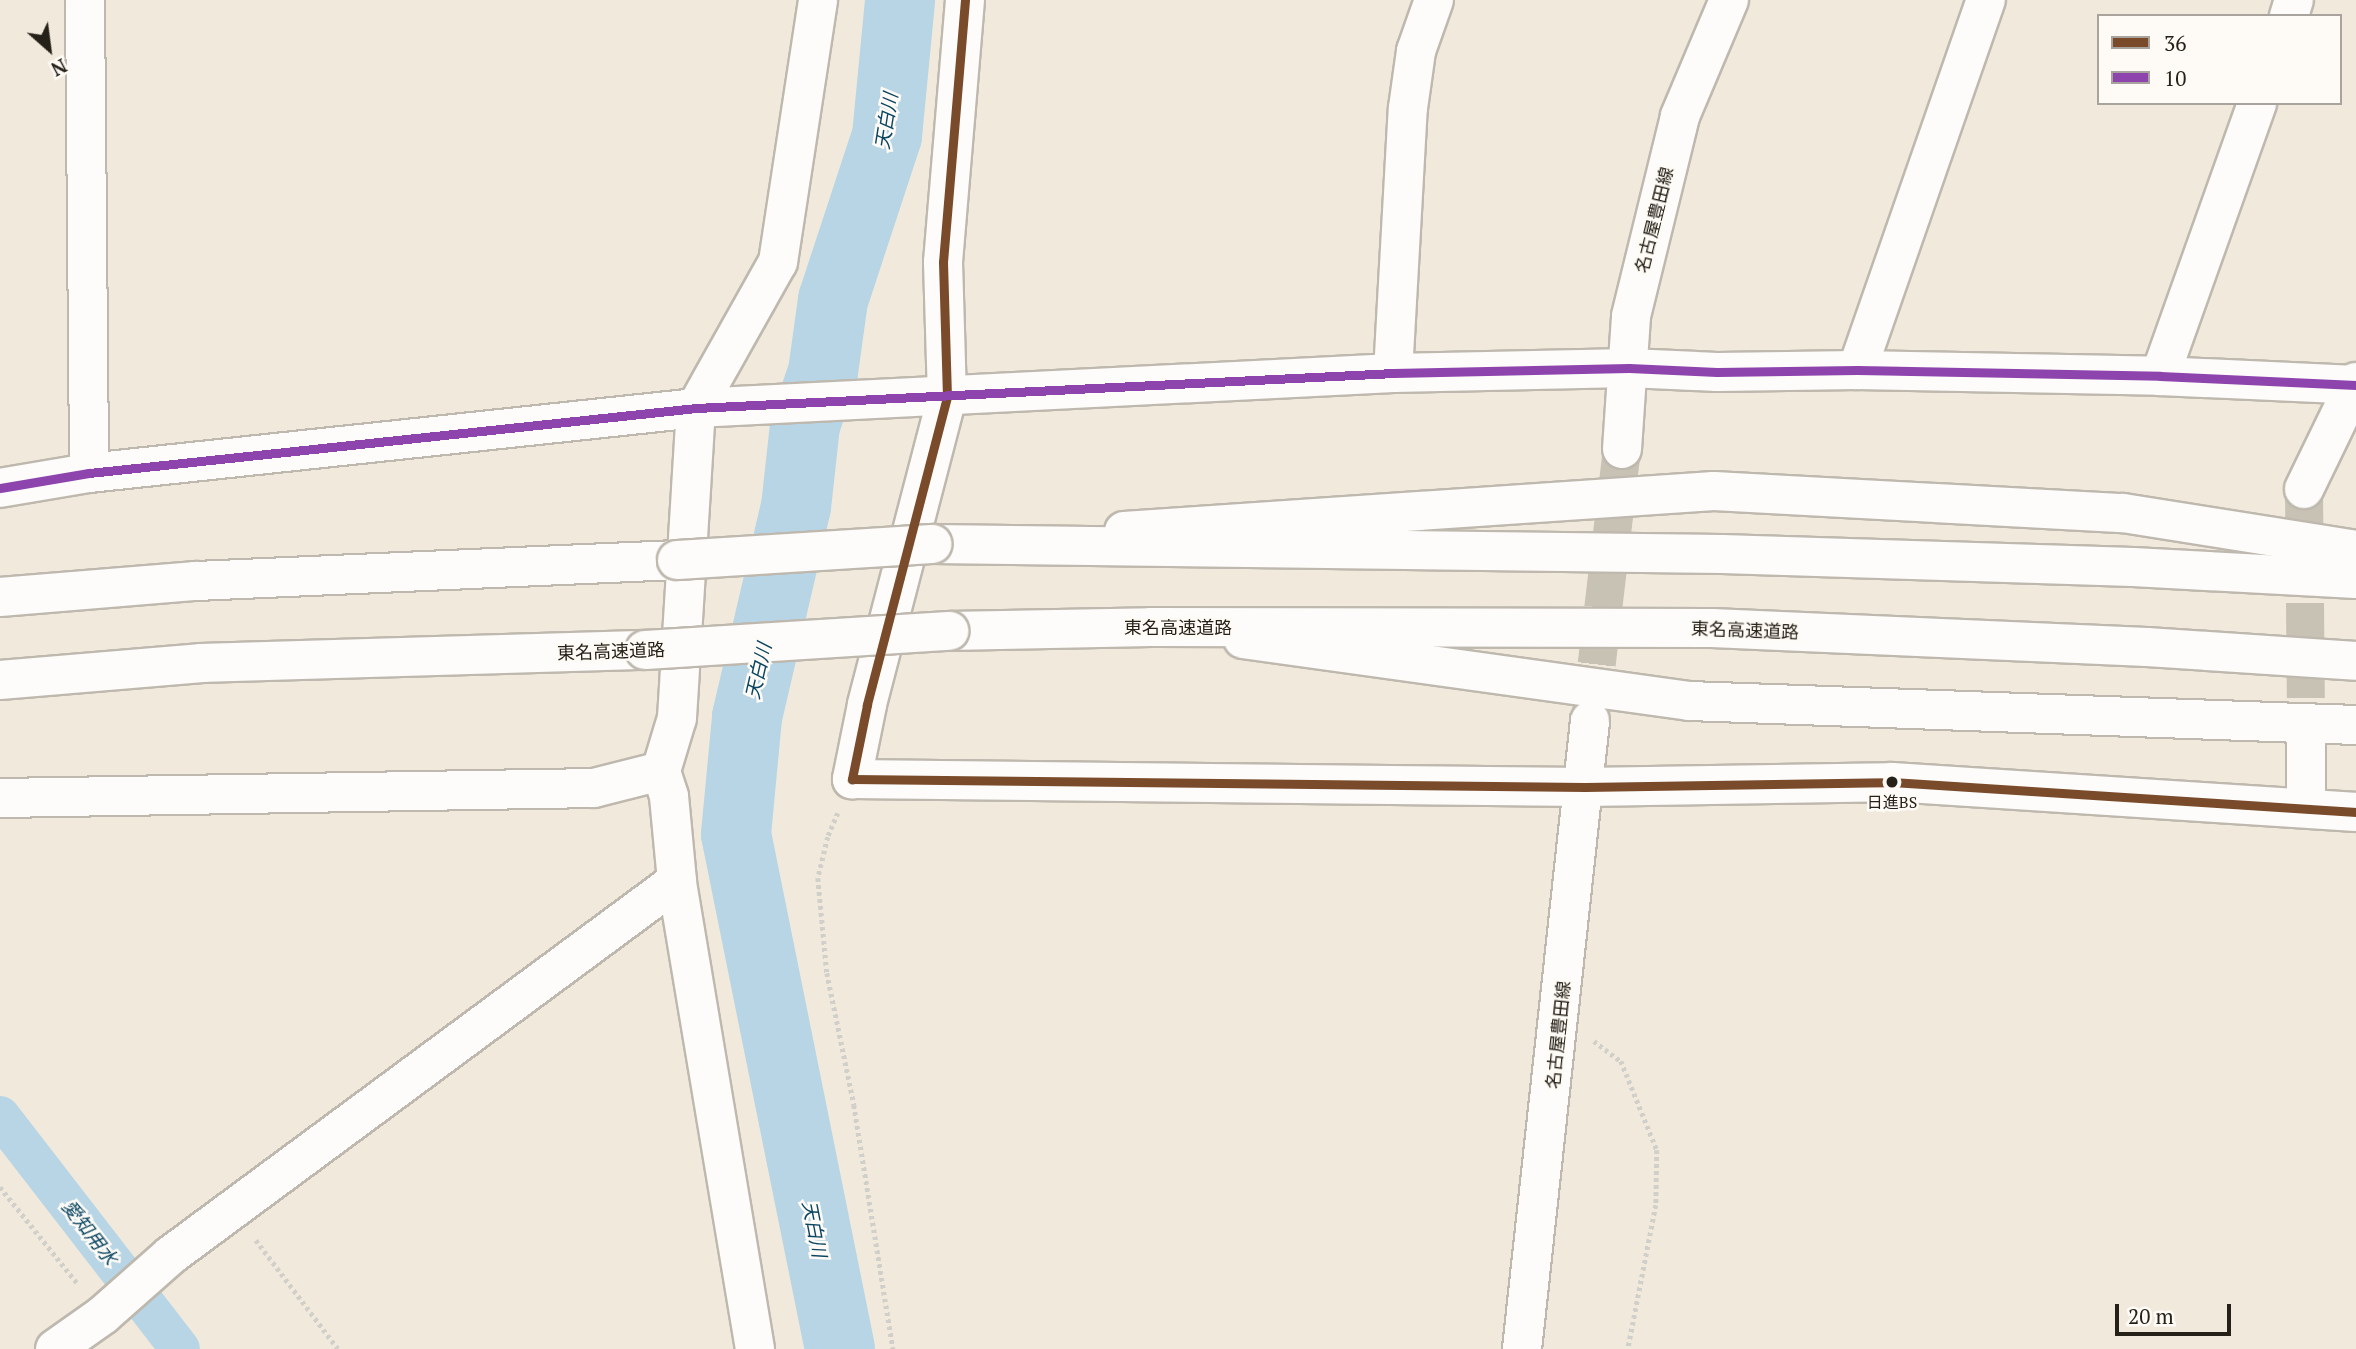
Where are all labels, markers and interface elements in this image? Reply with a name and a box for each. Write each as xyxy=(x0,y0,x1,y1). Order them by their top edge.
north arrow xyxy=(14,14,84,84)
legend xyxy=(2097,14,2342,105)
text: 36 xyxy=(2164,29,2186,57)
text: N xyxy=(47,54,71,82)
text: 10 xyxy=(2164,64,2186,92)
water label: 天白川 xyxy=(870,91,902,151)
street label: 名古屋豊田線 xyxy=(1630,165,1678,275)
street label: 東名高速道路 xyxy=(1124,616,1232,638)
street label: 東名高速道路 xyxy=(1691,617,1799,643)
street label: 東名高速道路 xyxy=(557,638,665,664)
water label: 天白川 xyxy=(740,641,776,701)
marker: 日進BS xyxy=(1885,775,1899,789)
place label: 日進BS xyxy=(1867,792,1917,812)
street label: 名古屋豊田線 xyxy=(1542,980,1574,1090)
water label: 愛知用水 xyxy=(58,1195,122,1269)
water label: 天白川 xyxy=(798,1199,832,1259)
scale bar xyxy=(2118,1290,2234,1334)
text: 20 m xyxy=(2128,1302,2174,1330)

